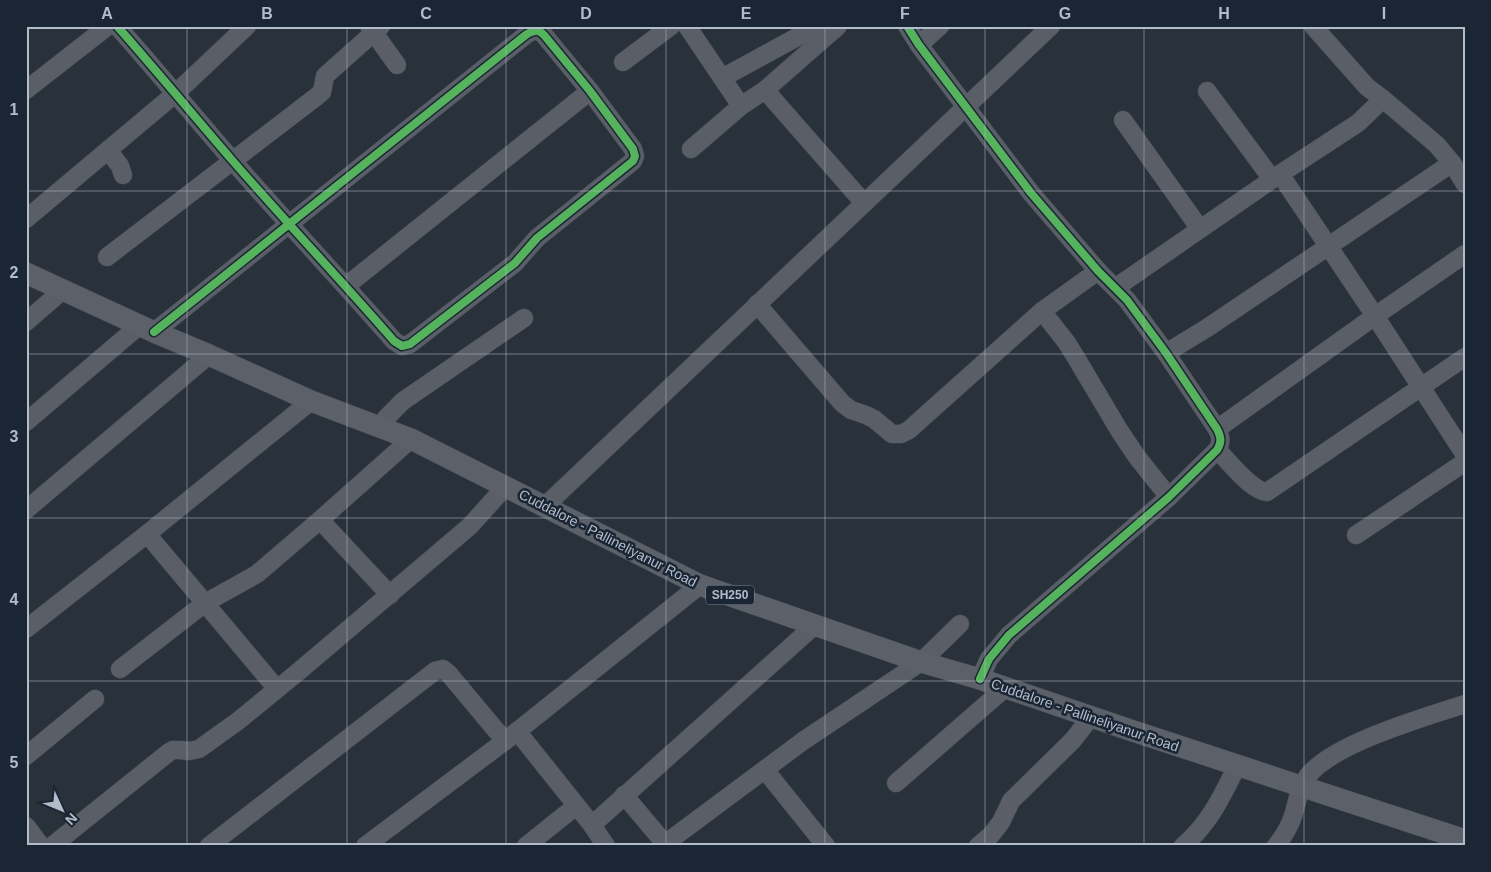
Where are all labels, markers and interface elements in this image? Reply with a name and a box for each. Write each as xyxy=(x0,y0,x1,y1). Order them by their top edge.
text: A xyxy=(101,5,113,22)
text: B xyxy=(261,5,273,22)
text: C xyxy=(420,5,432,22)
text: D xyxy=(580,5,592,22)
text: E xyxy=(741,5,752,22)
text: F xyxy=(900,5,910,22)
text: G xyxy=(1059,5,1071,22)
text: H xyxy=(1218,5,1230,22)
text: I xyxy=(1382,5,1386,22)
text: 1 xyxy=(10,101,19,118)
text: 2 xyxy=(10,264,19,281)
text: 3 xyxy=(10,428,19,445)
street label: Cuddalore - Pallineliyanur Road xyxy=(516,486,700,590)
road number: SH250 xyxy=(706,586,754,604)
text: 4 xyxy=(10,591,19,608)
street label: Cuddalore - Pallineliyanur Road xyxy=(989,675,1181,755)
text: 5 xyxy=(10,754,19,771)
north arrow xyxy=(38,784,88,834)
text: N xyxy=(62,810,81,828)

